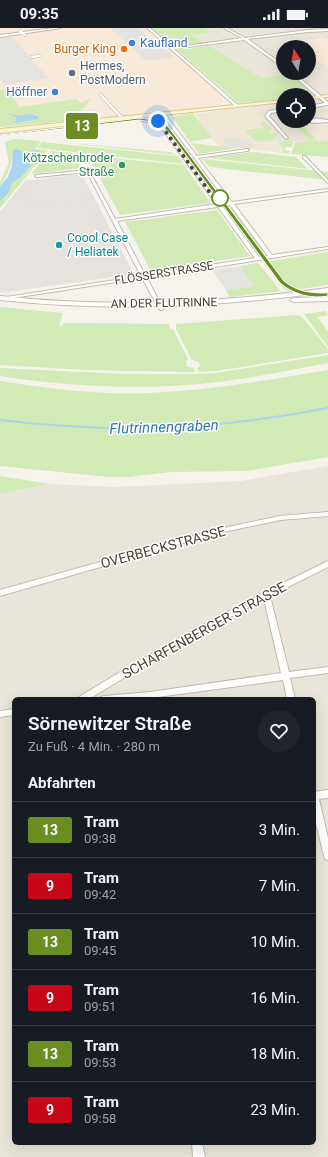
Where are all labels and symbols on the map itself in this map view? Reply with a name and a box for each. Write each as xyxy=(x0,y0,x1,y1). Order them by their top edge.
place label: Kaufland xyxy=(140,36,187,50)
marker: Kaufland xyxy=(127,38,137,48)
north arrow xyxy=(276,40,316,80)
place label: Burger King xyxy=(54,42,116,56)
marker: Burger King xyxy=(119,44,129,54)
place label: Hermes, PostModern xyxy=(80,59,146,87)
marker: Hermes, PostModern xyxy=(67,68,77,78)
place label: Höffner xyxy=(6,85,47,99)
marker: Höffner xyxy=(50,87,60,97)
your location xyxy=(148,111,168,131)
line badge: 13 xyxy=(64,113,100,139)
place label: Kötzschenbroder Straße xyxy=(23,151,114,179)
marker: Kötzschenbroder Straße xyxy=(117,160,127,170)
unlabelled marker xyxy=(211,189,229,207)
place label: Coool Case / Heliatek xyxy=(67,231,128,259)
marker: Coool Case / Heliatek xyxy=(54,240,64,250)
street label: FLÖSSERSTRASSE xyxy=(113,257,215,288)
street label: AN DER FLUTRINNE xyxy=(111,295,218,311)
water label: Flutrinnengraben xyxy=(109,416,219,438)
street label: OVERBECKSTRASSE xyxy=(99,523,227,571)
street label: SCHARFENBERGER STRASSE xyxy=(119,578,289,682)

